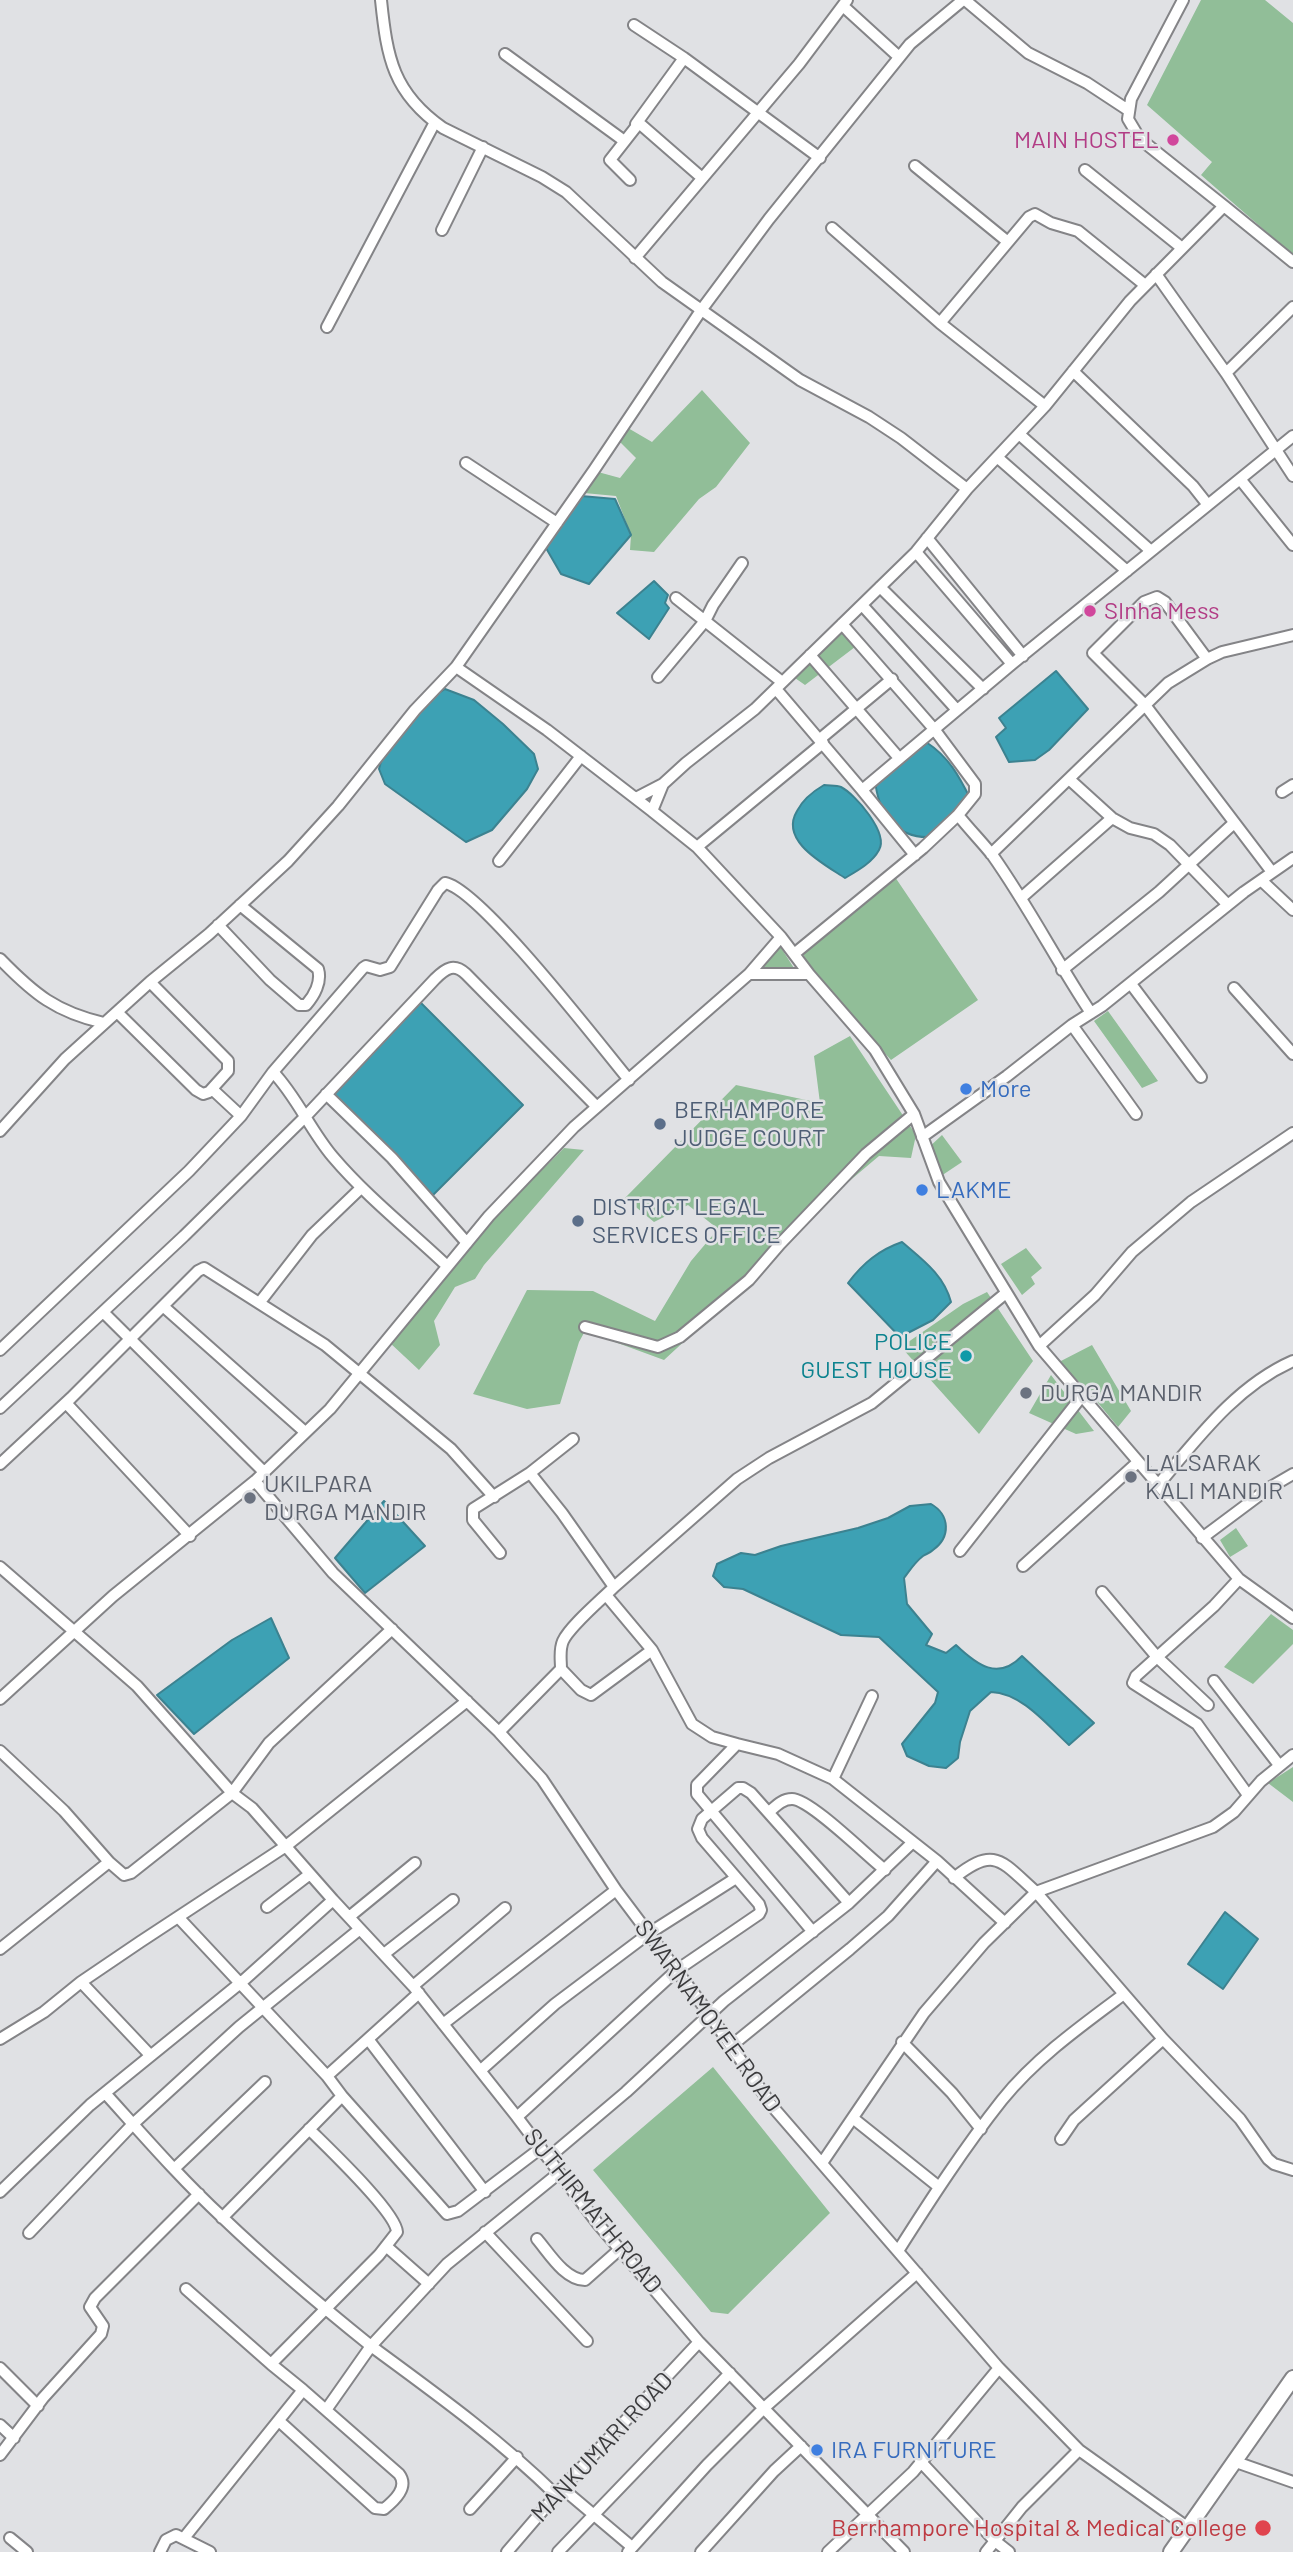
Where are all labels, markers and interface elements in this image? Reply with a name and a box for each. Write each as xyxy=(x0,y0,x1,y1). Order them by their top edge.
place label: MAIN HOSTEL xyxy=(1014,126,1159,154)
marker: MAIN HOSTEL xyxy=(1165,132,1181,148)
place label: SInha Mess xyxy=(1104,597,1220,625)
marker: SInha Mess xyxy=(1082,603,1098,619)
place label: More xyxy=(980,1075,1032,1103)
marker: More xyxy=(958,1081,974,1097)
place label: BERHAMPORE JUDGE COURT xyxy=(674,1096,826,1152)
marker: BERHAMPORE JUDGE COURT xyxy=(652,1116,668,1132)
place label: LAKME xyxy=(936,1176,1012,1204)
marker: LAKME xyxy=(914,1182,930,1198)
place label: DISTRICT LEGAL SERVICES OFFICE xyxy=(592,1193,781,1249)
marker: DISTRICT LEGAL SERVICES OFFICE xyxy=(570,1213,586,1229)
place label: POLICE GUEST HOUSE xyxy=(801,1328,952,1384)
marker: POLICE GUEST HOUSE xyxy=(958,1348,974,1364)
place label: DURGA MANDIR xyxy=(1040,1379,1202,1407)
marker: DURGA MANDIR xyxy=(1018,1385,1034,1401)
place label: LALSARAK KALI MANDIR xyxy=(1145,1449,1283,1505)
marker: LALSARAK KALI MANDIR xyxy=(1123,1469,1139,1485)
place label: UKILPARA DURGA MANDIR xyxy=(264,1470,426,1526)
marker: UKILPARA DURGA MANDIR xyxy=(242,1490,258,1506)
street label: SWARNAMOYEE ROAD xyxy=(629,1914,787,2118)
street label: SUTHIRMATH ROAD xyxy=(518,2123,668,2299)
street label: MANKUMARI ROAD xyxy=(525,2366,679,2528)
place label: IRA FURNITURE xyxy=(831,2436,997,2464)
marker: IRA FURNITURE xyxy=(809,2442,825,2458)
place label: Berrhampore Hospital & Medical College xyxy=(831,2514,1247,2542)
marker: Berrhampore Hospital & Medical College xyxy=(1253,2518,1273,2538)

